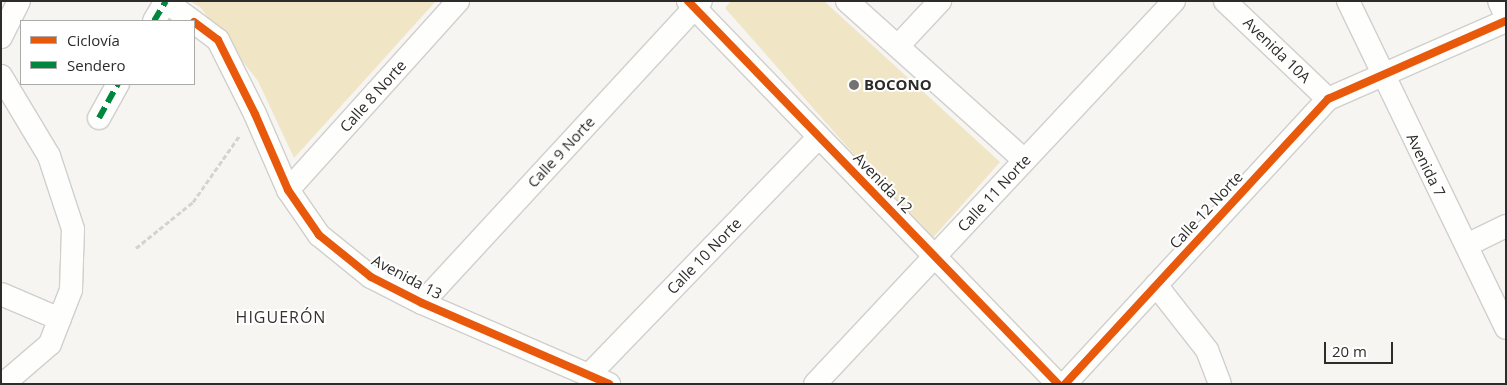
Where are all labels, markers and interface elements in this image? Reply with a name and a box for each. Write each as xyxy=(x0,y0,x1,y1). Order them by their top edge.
street label: Avenida 10A xyxy=(1240,14,1314,86)
legend xyxy=(20,20,195,85)
text: Ciclovía xyxy=(67,30,120,50)
text: Sendero xyxy=(67,55,126,75)
street label: Calle 8 Norte xyxy=(336,56,410,136)
place label: BOCONO xyxy=(864,76,932,94)
marker: BOCONO xyxy=(848,79,860,91)
street label: Calle 9 Norte xyxy=(524,113,598,191)
street label: Avenida 7 xyxy=(1403,130,1449,200)
street label: Avenida 12 xyxy=(850,149,916,217)
street label: Calle 11 Norte xyxy=(954,151,1034,235)
street label: Calle 12 Norte xyxy=(1166,168,1246,252)
street label: Calle 10 Norte xyxy=(663,214,745,298)
street label: Avenida 13 xyxy=(369,251,445,303)
district label: HIGUERÓN xyxy=(235,307,327,327)
scale bar xyxy=(1327,332,1396,364)
text: 20 m xyxy=(1332,341,1367,361)

